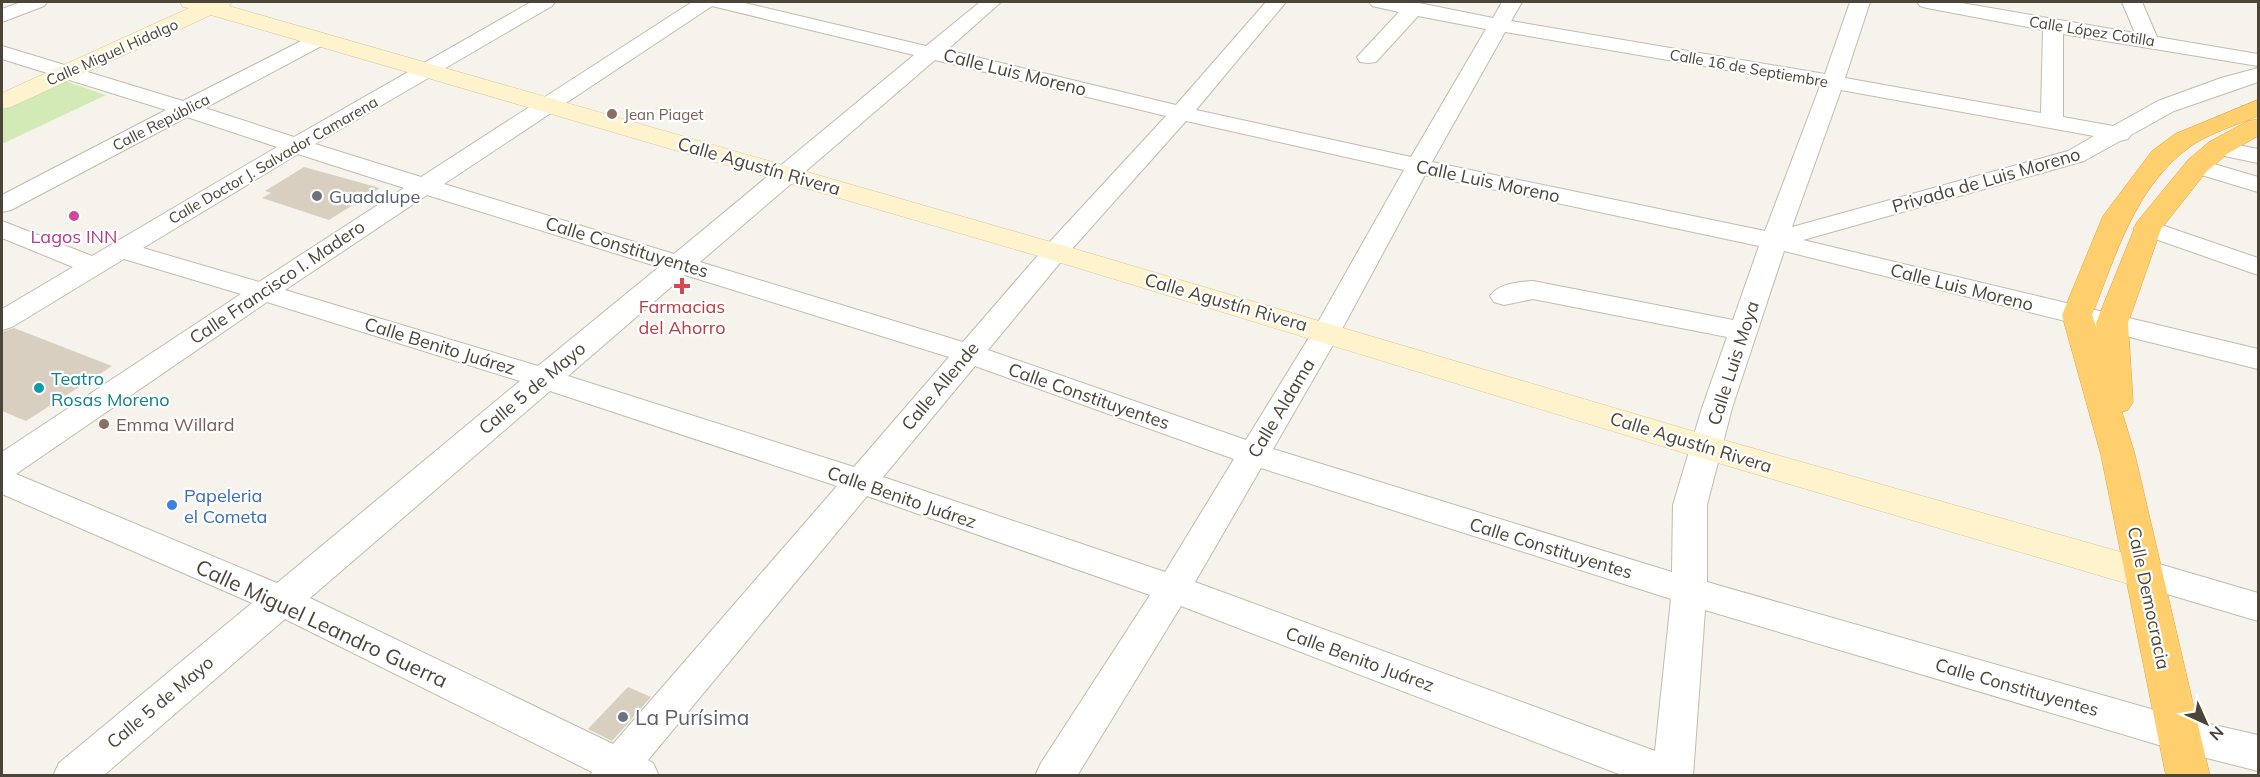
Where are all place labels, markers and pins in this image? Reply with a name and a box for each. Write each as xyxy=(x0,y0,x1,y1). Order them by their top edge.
place label: Jean Piaget xyxy=(624,105,704,124)
marker: Jean Piaget xyxy=(605,107,619,121)
place label: Guadalupe xyxy=(329,185,420,208)
marker: Guadalupe xyxy=(310,189,324,203)
marker: Lagos INN xyxy=(67,209,81,223)
place label: Lagos INN xyxy=(31,225,117,248)
marker: Farmacias del Ahorro xyxy=(675,279,689,293)
place label: Farmacias del Ahorro xyxy=(639,295,725,339)
place label: Teatro Rosas Moreno xyxy=(51,367,170,411)
marker: Teatro Rosas Moreno xyxy=(32,381,46,395)
place label: Emma Willard xyxy=(116,413,235,436)
marker: Emma Willard xyxy=(97,417,111,431)
place label: Papeleria el Cometa xyxy=(184,484,267,528)
marker: Papeleria el Cometa xyxy=(165,498,179,512)
place label: La Purísima xyxy=(635,704,749,730)
marker: La Purísima xyxy=(616,710,630,724)

